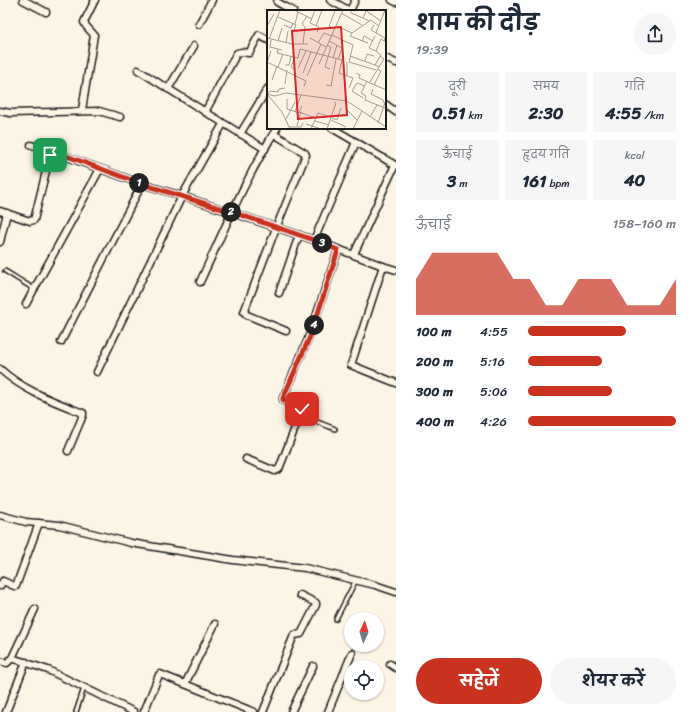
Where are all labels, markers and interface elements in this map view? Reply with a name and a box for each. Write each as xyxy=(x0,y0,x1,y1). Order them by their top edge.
text: शाम की दौड़ xyxy=(416,3,539,42)
inset map xyxy=(267,10,386,129)
button: share xyxy=(634,13,676,55)
text: 19:39 xyxy=(416,38,449,61)
text: दूरी xyxy=(449,77,466,96)
text: समय xyxy=(533,77,559,96)
text: गति xyxy=(625,77,645,96)
text: 0.51 xyxy=(432,98,466,128)
text: 2:30 xyxy=(528,98,564,128)
text: 4:55 xyxy=(605,98,642,128)
text: km xyxy=(466,106,483,125)
text: /km xyxy=(642,106,664,125)
pin xyxy=(33,138,67,172)
icon: arrive xyxy=(39,144,61,166)
text: ऊँचाई xyxy=(443,145,472,164)
text: हृदय गति xyxy=(523,145,569,164)
text: kcal xyxy=(625,146,645,165)
text: 40 xyxy=(624,165,645,195)
text: 3 xyxy=(447,166,456,196)
text: 161 xyxy=(522,166,547,196)
pin: 1 xyxy=(129,173,149,193)
text: 1 xyxy=(137,173,141,192)
text: m xyxy=(456,174,468,193)
text: bpm xyxy=(547,174,570,193)
pin: 2 xyxy=(221,202,241,222)
text: 2 xyxy=(228,202,234,221)
text: 158–160 m xyxy=(613,212,676,235)
text: ऊँचाई xyxy=(416,213,451,236)
pin: 3 xyxy=(312,233,332,253)
text: 3 xyxy=(319,233,325,252)
pin: 4 xyxy=(304,315,324,335)
text: 4 xyxy=(311,315,317,334)
text: 100 m xyxy=(416,320,451,343)
text: 4:55 xyxy=(480,320,508,343)
text: 200 m xyxy=(416,350,453,373)
text: 5:16 xyxy=(480,350,505,373)
text: 300 m xyxy=(416,380,453,403)
text: 5:06 xyxy=(480,380,507,403)
pin xyxy=(285,392,319,426)
icon: check xyxy=(291,398,313,420)
text: 400 m xyxy=(416,410,454,433)
text: 4:26 xyxy=(480,410,507,433)
north arrow xyxy=(344,612,384,652)
map controls xyxy=(344,612,384,700)
button: सहेजें xyxy=(416,658,542,704)
button: शेयर करें xyxy=(550,658,676,704)
button: locate xyxy=(344,660,384,700)

